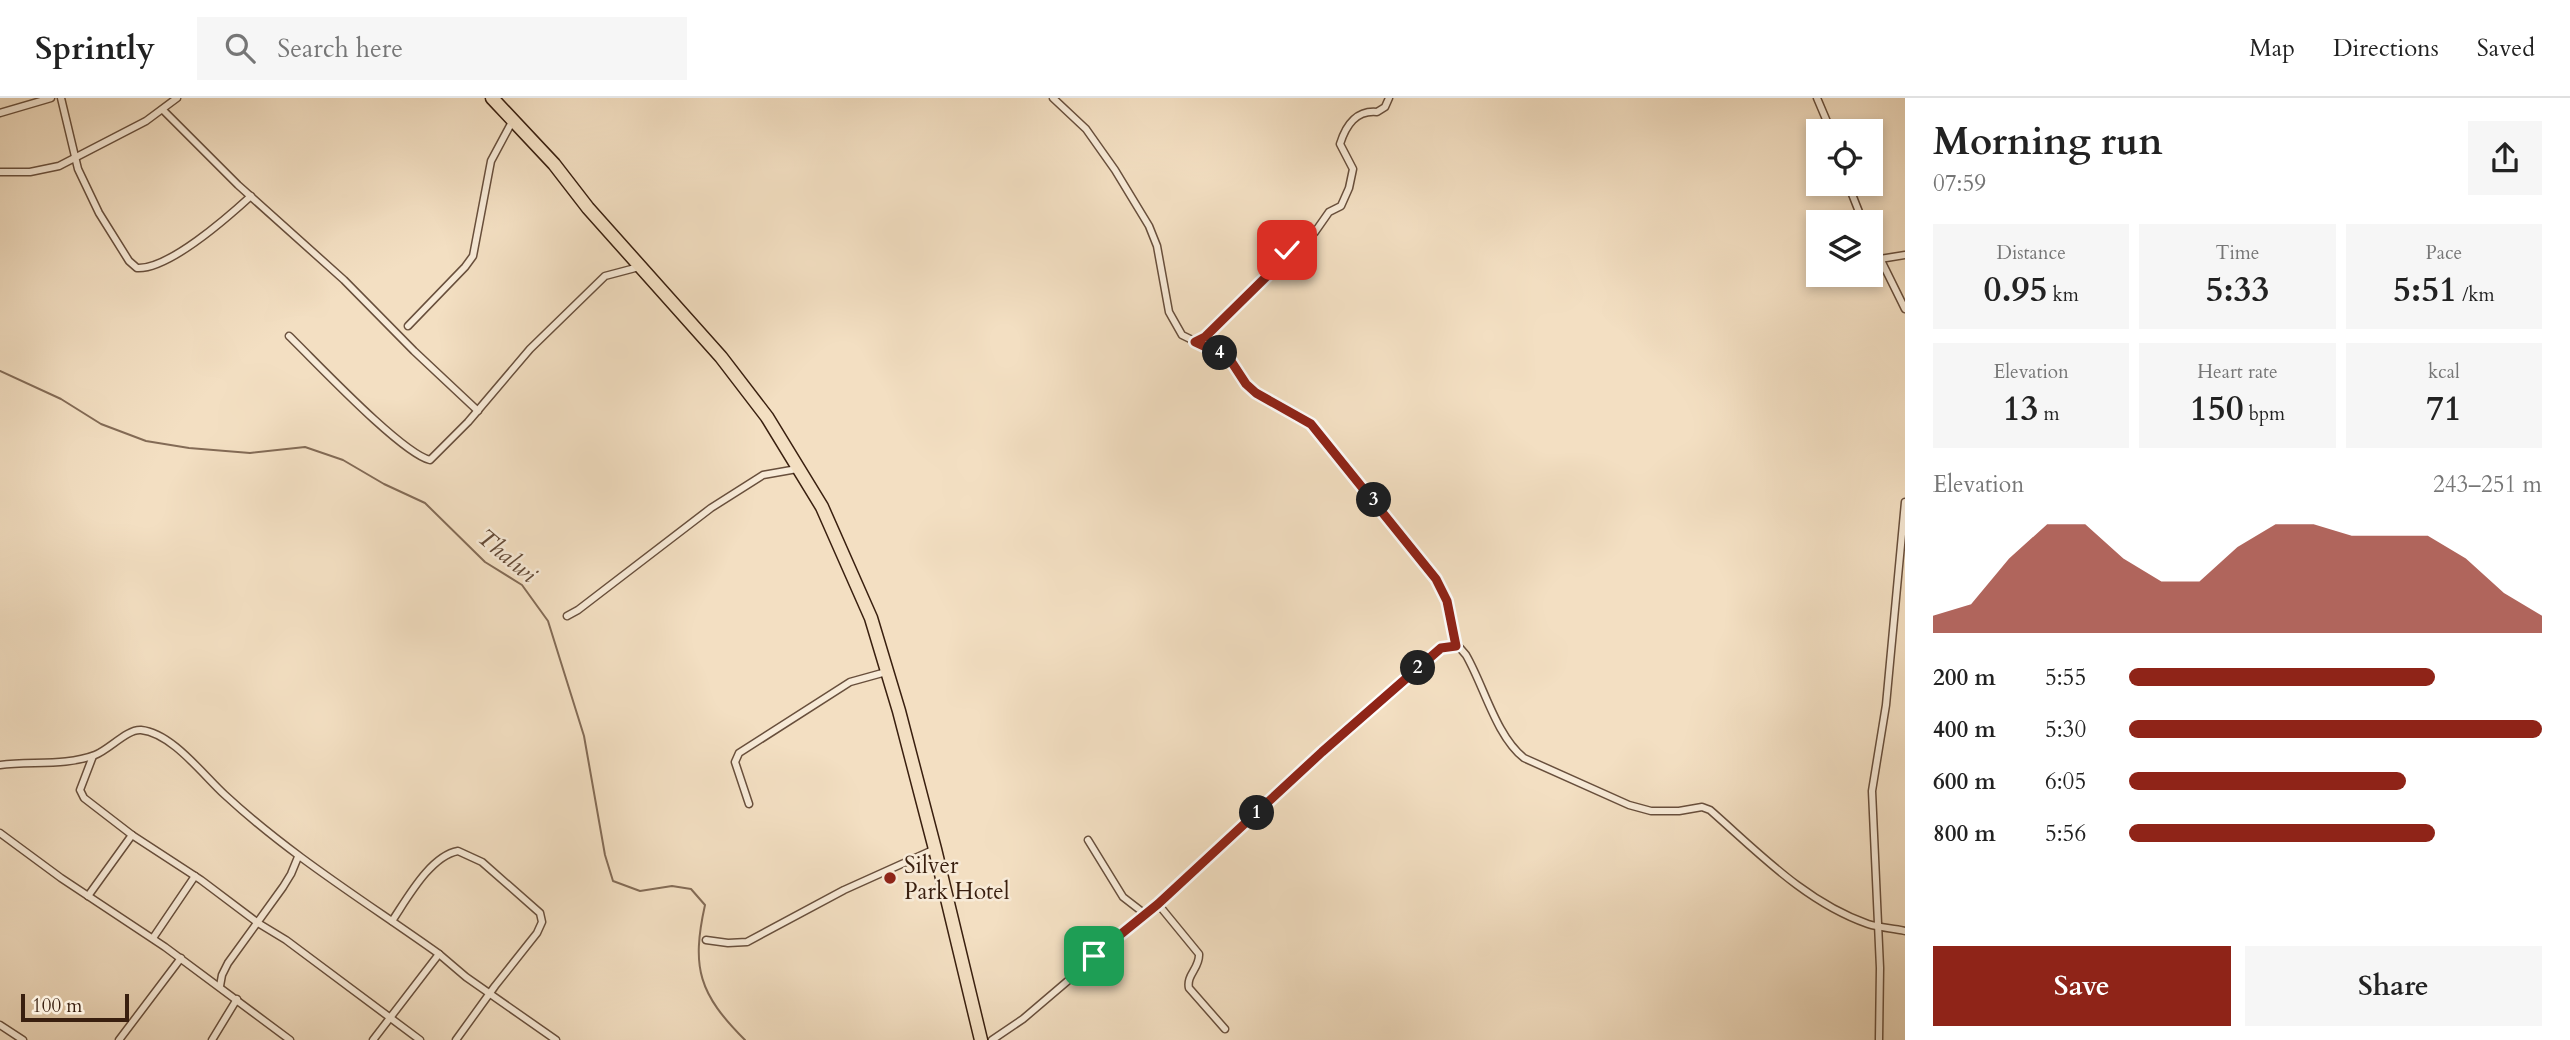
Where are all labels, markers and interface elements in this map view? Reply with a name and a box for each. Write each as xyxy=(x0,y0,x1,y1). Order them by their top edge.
search box xyxy=(197,17,687,80)
text: Sprintly xyxy=(35,26,155,71)
icon: search xyxy=(221,29,259,67)
text: Search here xyxy=(277,31,403,66)
text: Map xyxy=(2249,32,2295,65)
text: Directions xyxy=(2333,32,2439,65)
text: Saved xyxy=(2477,32,2535,65)
text: Morning run xyxy=(1933,116,2163,168)
map controls xyxy=(1806,119,1883,287)
button: locate xyxy=(1806,119,1883,196)
button: share xyxy=(2468,121,2542,195)
text: 07:59 xyxy=(1933,168,1986,199)
button: layers xyxy=(1806,210,1883,287)
pin xyxy=(1257,220,1317,280)
icon: check xyxy=(1268,231,1306,269)
text: Distance xyxy=(1996,240,2066,266)
text: Time xyxy=(2216,240,2259,266)
text: Pace xyxy=(2425,240,2462,266)
text: 0.95 xyxy=(1984,266,2047,314)
text: 5:33 xyxy=(2206,266,2269,314)
text: 5:51 xyxy=(2393,266,2457,314)
text: km xyxy=(2047,282,2079,308)
text: /km xyxy=(2457,282,2495,308)
pin: 4 xyxy=(1202,336,1238,370)
text: 4 xyxy=(1215,339,1224,365)
text: Elevation xyxy=(1993,359,2069,385)
text: Heart rate xyxy=(2197,359,2278,385)
text: kcal xyxy=(2428,359,2460,385)
text: 13 xyxy=(2003,385,2039,433)
text: 150 xyxy=(2190,385,2244,433)
text: 71 xyxy=(2426,385,2462,433)
text: m xyxy=(2039,401,2060,427)
text: bpm xyxy=(2244,401,2285,427)
text: Elevation xyxy=(1933,469,2024,500)
text: 243–251 m xyxy=(2433,469,2542,500)
pin: 3 xyxy=(1356,482,1392,518)
text: 3 xyxy=(1369,486,1378,512)
water label: Thalwi xyxy=(470,521,544,591)
pin: 2 xyxy=(1400,650,1436,686)
text: 2 xyxy=(1413,654,1422,680)
text: 200 m xyxy=(1933,662,1996,693)
text: 5:55 xyxy=(2045,662,2086,693)
text: 400 m xyxy=(1933,714,1996,745)
text: 5:30 xyxy=(2045,714,2086,745)
text: 600 m xyxy=(1933,766,1996,797)
text: 6:05 xyxy=(2045,766,2086,797)
pin: 1 xyxy=(1240,796,1274,830)
text: 1 xyxy=(1252,799,1261,825)
text: 800 m xyxy=(1933,818,1996,849)
text: 5:56 xyxy=(2045,818,2086,849)
place label: Silver Park Hotel xyxy=(904,850,1010,907)
marker: Silver Park Hotel xyxy=(882,870,898,886)
pin xyxy=(1064,926,1124,986)
icon: arrive xyxy=(1075,937,1113,975)
button: Save xyxy=(1933,946,2231,1026)
button: Share xyxy=(2245,946,2542,1026)
scale bar xyxy=(21,991,130,1023)
text: 100 m xyxy=(32,993,82,1019)

